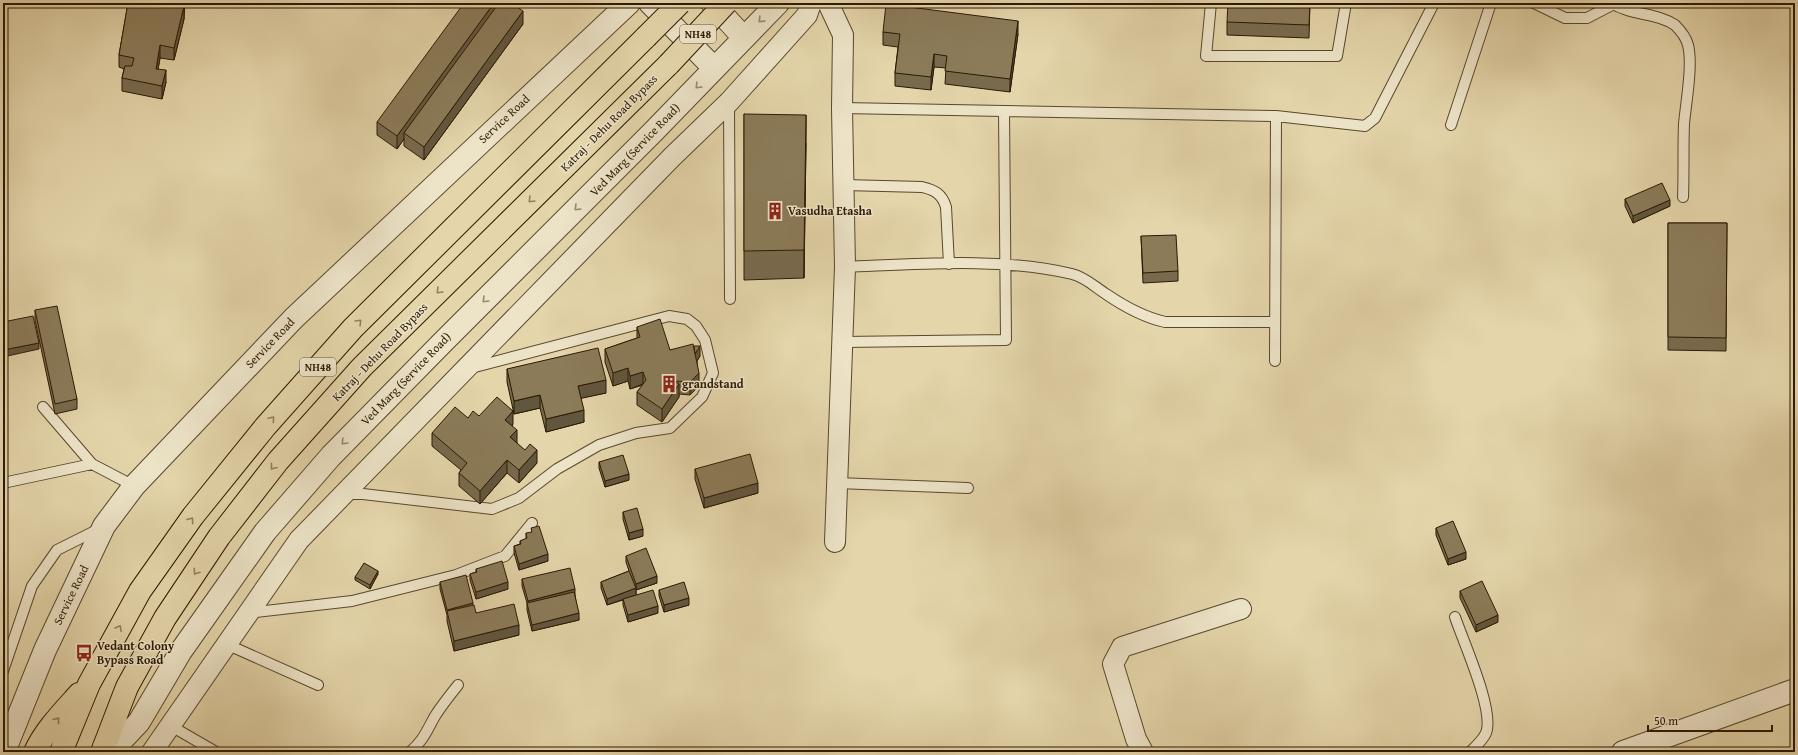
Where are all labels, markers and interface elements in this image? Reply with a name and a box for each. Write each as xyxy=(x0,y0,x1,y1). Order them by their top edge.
one-way arrow xyxy=(758,15,766,23)
road number: NH48 xyxy=(680,25,716,43)
street label: Katraj - Dehu Road Bypass xyxy=(556,70,661,175)
one-way arrow xyxy=(695,81,702,89)
street label: Service Road xyxy=(474,90,533,147)
street label: Ved Marg (Service Road) xyxy=(586,99,684,200)
one-way arrow xyxy=(528,195,536,203)
building icon: Vasudha Etasha xyxy=(765,201,785,221)
place label: Vasudha Etasha xyxy=(788,202,873,219)
one-way arrow xyxy=(574,204,582,211)
one-way arrow xyxy=(436,286,444,294)
one-way arrow xyxy=(482,295,490,303)
street label: Katraj - Dehu Road Bypass xyxy=(328,298,431,405)
street label: Service Road xyxy=(241,313,299,372)
one-way arrow xyxy=(354,319,362,327)
street label: Ved Marg (Service Road) xyxy=(357,328,455,429)
road number: NH48 xyxy=(300,358,336,376)
building icon: grandstand xyxy=(659,374,679,394)
place label: grandstand xyxy=(682,375,744,392)
one-way arrow xyxy=(268,416,275,424)
one-way arrow xyxy=(341,437,349,445)
one-way arrow xyxy=(271,463,278,470)
one-way arrow xyxy=(186,517,193,524)
street label: Service Road xyxy=(49,562,93,627)
one-way arrow xyxy=(193,568,201,575)
one-way arrow xyxy=(115,625,122,633)
place label: Vedant Colony Bypass Road xyxy=(97,637,175,668)
bus stop icon: Vedant Colony Bypass Road xyxy=(74,643,94,663)
scale bar xyxy=(1648,707,1772,733)
text: 50 m xyxy=(1654,712,1678,729)
one-way arrow xyxy=(52,717,59,724)

